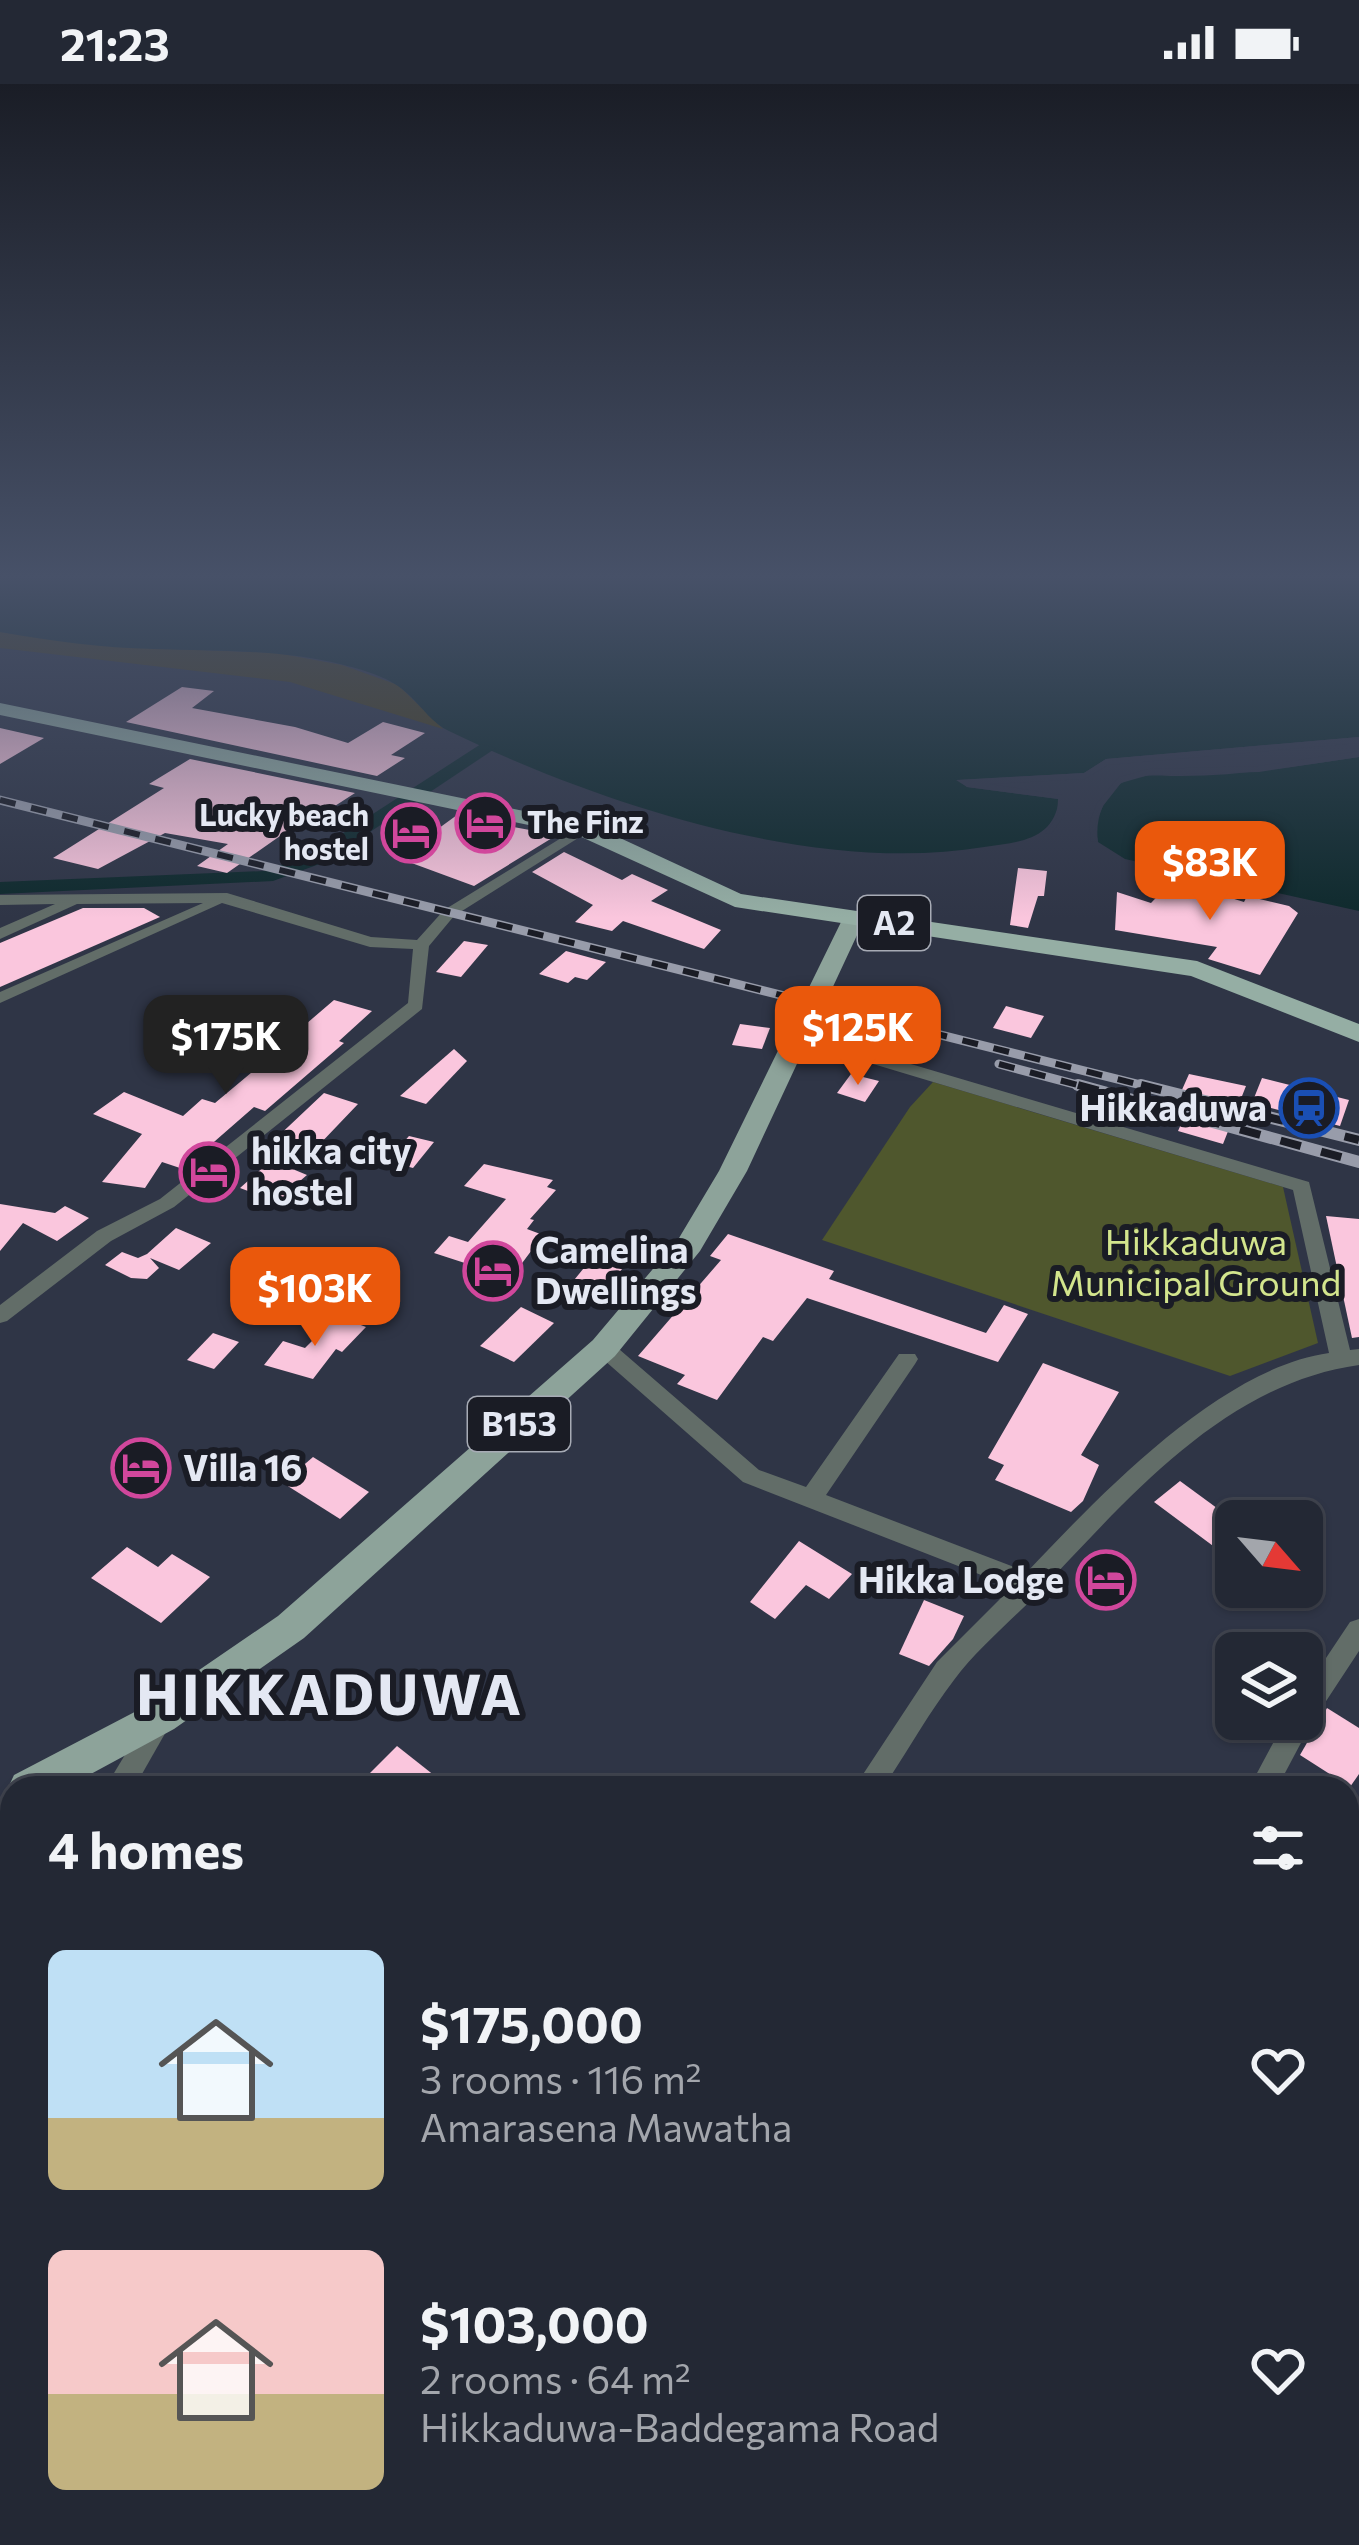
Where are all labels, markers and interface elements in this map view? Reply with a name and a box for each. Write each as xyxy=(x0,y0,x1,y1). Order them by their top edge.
text: 21:23 xyxy=(60,15,170,70)
hotel icon: The Finz xyxy=(454,792,516,854)
place label: Lucky beach hostel xyxy=(199,795,369,866)
hotel icon: Lucky beach hostel xyxy=(380,802,442,864)
place label: The Finz xyxy=(527,802,644,839)
pin: $83K xyxy=(1139,821,1281,923)
text: $83K xyxy=(1162,836,1258,884)
road number: A2 xyxy=(858,896,930,950)
pin: $125K xyxy=(774,986,942,1088)
pin: $175K xyxy=(142,995,310,1097)
text: $125K xyxy=(802,1001,914,1049)
text: $175K xyxy=(170,1010,282,1058)
station icon: Hikkaduwa xyxy=(1278,1077,1340,1139)
place label: Hikkaduwa xyxy=(1080,1084,1267,1128)
place label: hikka city hostel xyxy=(251,1127,412,1212)
hotel icon: hikka city hostel xyxy=(178,1141,240,1203)
park label: Hikkaduwa Municipal Ground xyxy=(1051,1218,1341,1303)
place label: Camelina Dwellings xyxy=(535,1226,697,1311)
hotel icon: Camelina Dwellings xyxy=(462,1240,524,1302)
pin: $103K xyxy=(231,1247,399,1349)
text: $103K xyxy=(257,1262,373,1310)
road number: B153 xyxy=(468,1397,570,1451)
hotel icon: Villa 16 xyxy=(110,1437,172,1499)
place label: Villa 16 xyxy=(183,1444,303,1488)
north arrow xyxy=(1215,1500,1323,1608)
map controls xyxy=(1215,1500,1323,1740)
hotel icon: Hikka Lodge xyxy=(1075,1549,1137,1611)
place label: Hikka Lodge xyxy=(858,1556,1064,1600)
button: layers xyxy=(1215,1632,1323,1740)
district label: HIKKADUWA xyxy=(136,1657,524,1727)
icon: filters xyxy=(1245,1815,1311,1881)
text: 4 homes xyxy=(48,1817,244,1880)
text: $175,000 xyxy=(420,1991,643,2054)
icon: home xyxy=(144,1998,288,2142)
icon: heart xyxy=(1245,2037,1311,2103)
text: 3 rooms · 116 m² xyxy=(420,2054,701,2102)
text: Amarasena Mawatha xyxy=(420,2102,792,2150)
text: $103,000 xyxy=(420,2291,649,2354)
icon: home xyxy=(144,2298,288,2442)
icon: heart xyxy=(1245,2337,1311,2403)
text: 2 rooms · 64 m² xyxy=(420,2354,691,2402)
text: Hikkaduwa-Baddegama Road xyxy=(420,2402,939,2450)

